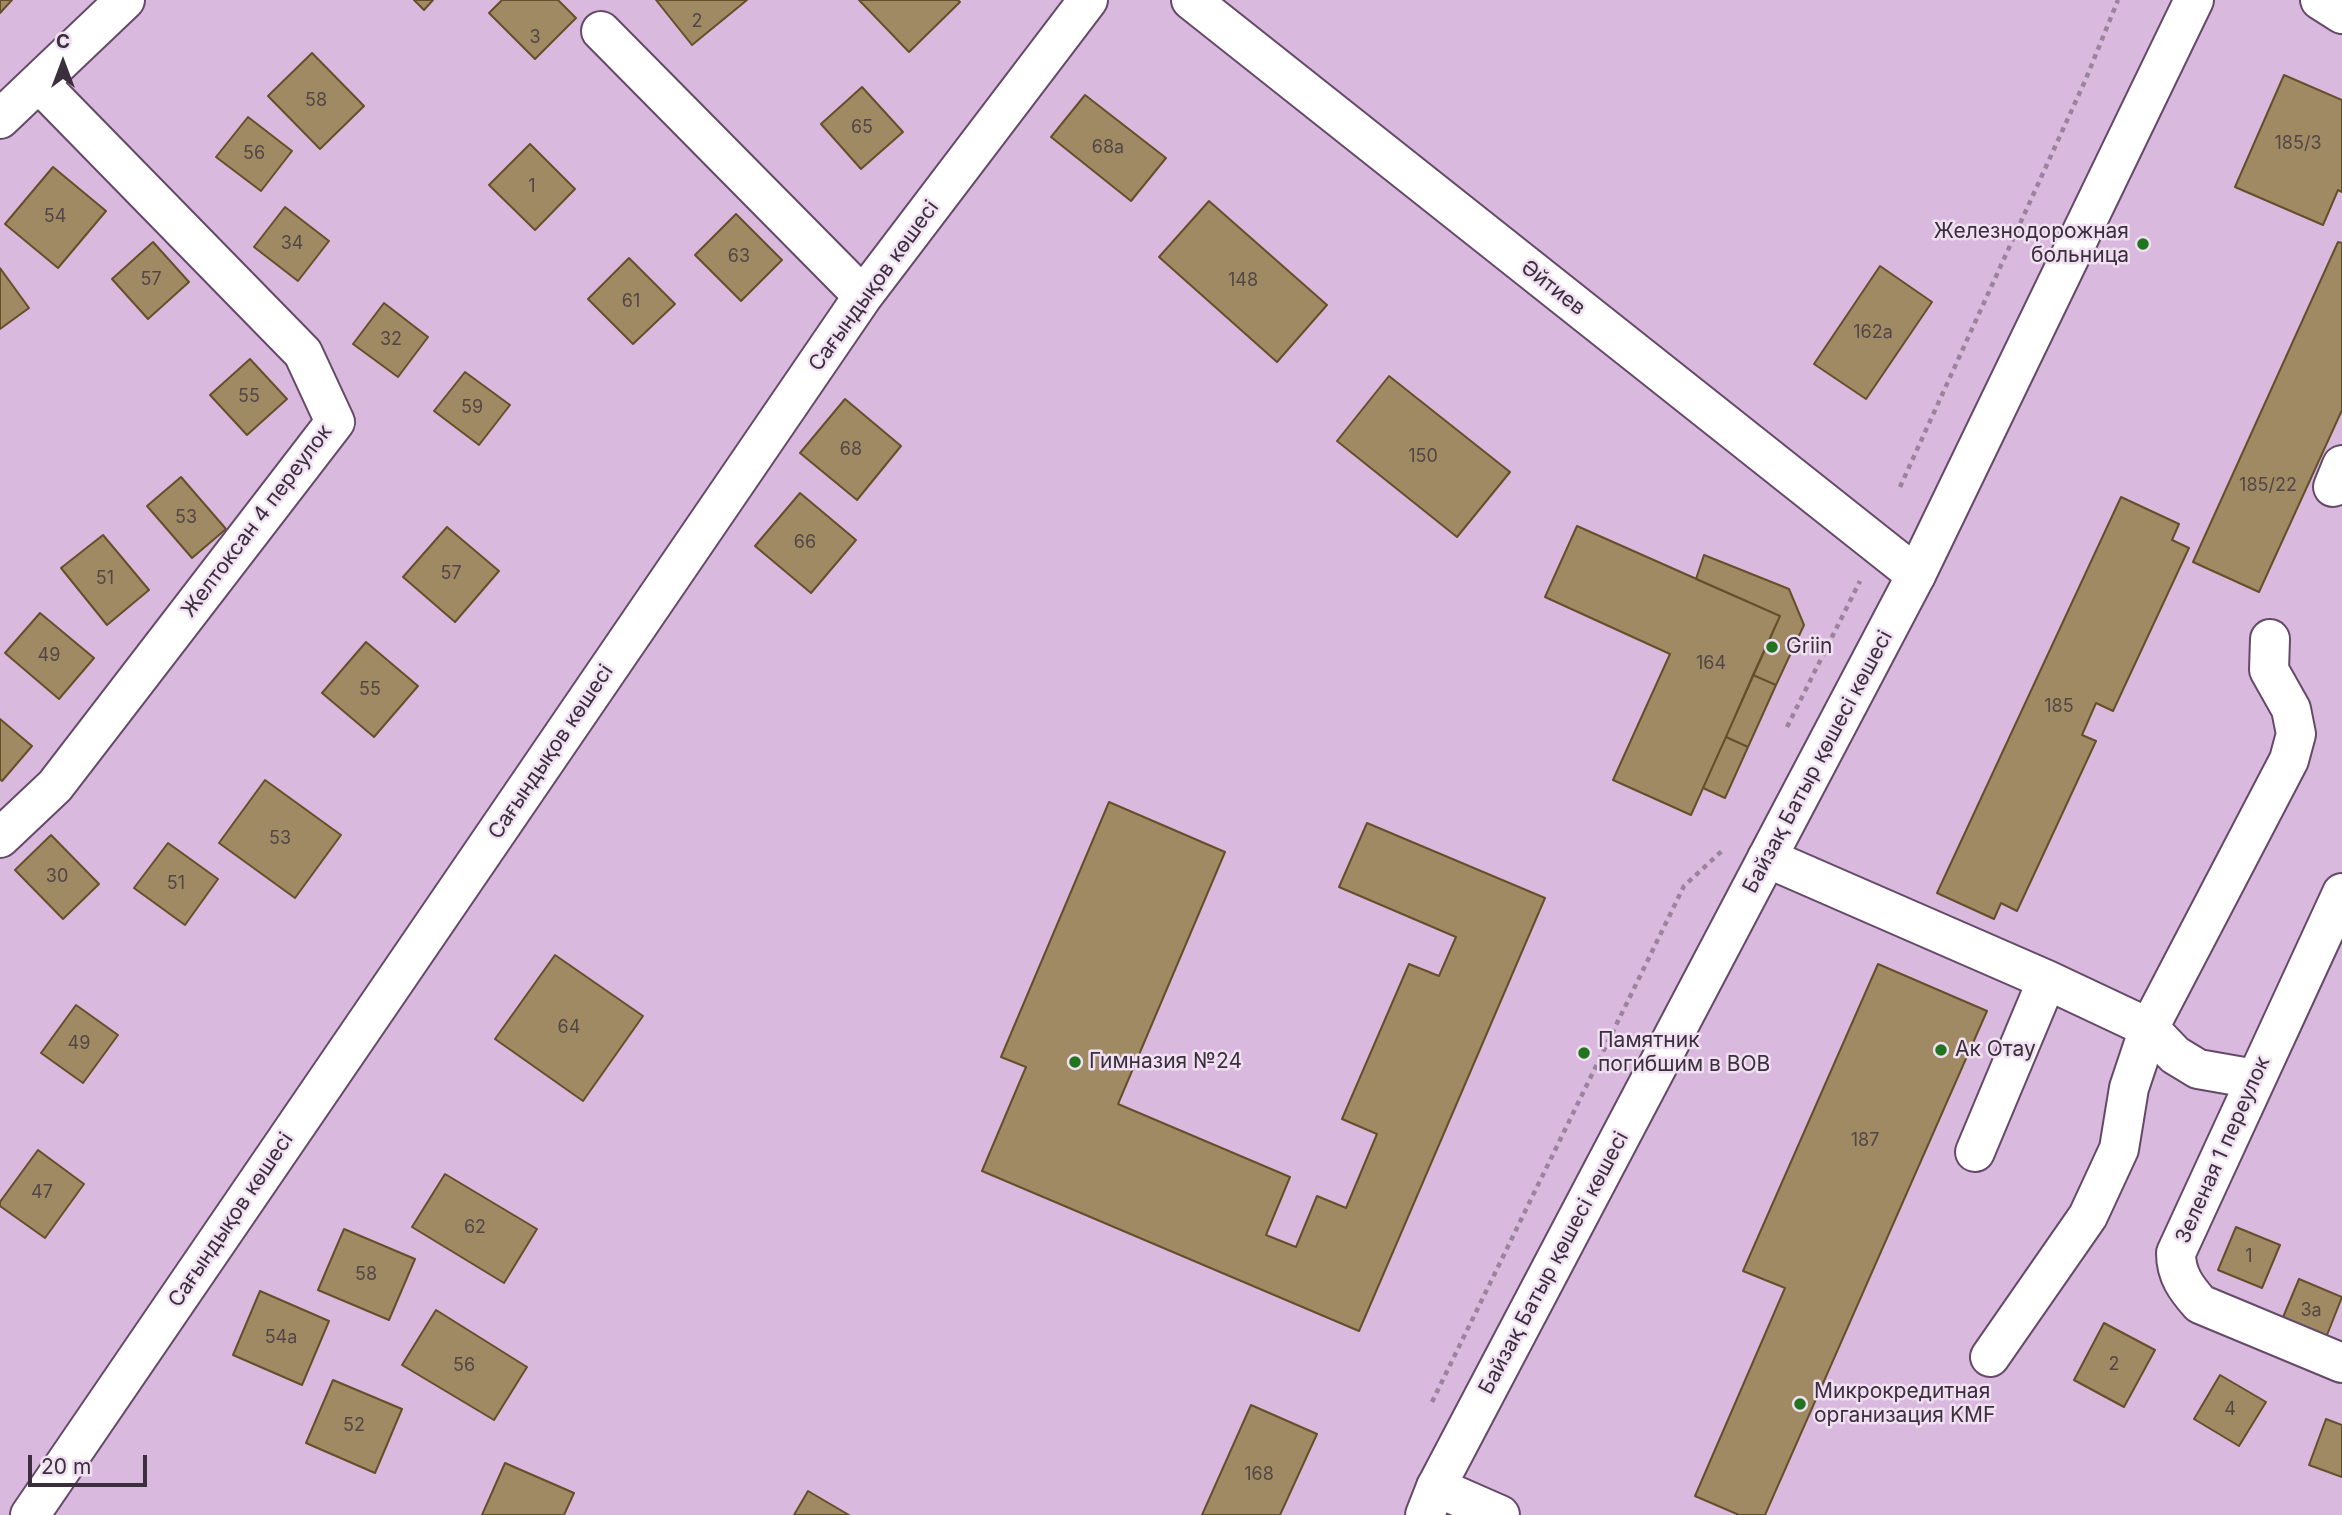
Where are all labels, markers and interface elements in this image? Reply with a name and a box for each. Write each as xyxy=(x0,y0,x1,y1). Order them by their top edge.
house number: 2 xyxy=(692,11,702,33)
house number: 3 xyxy=(529,27,541,49)
north arrow xyxy=(28,28,98,98)
text: С xyxy=(56,30,70,53)
house number: 58 xyxy=(305,90,327,112)
house number: 65 xyxy=(851,117,873,139)
house number: 185/3 xyxy=(2274,133,2322,155)
house number: 68а xyxy=(1092,137,1124,159)
house number: 56 xyxy=(243,143,265,165)
house number: 1 xyxy=(528,176,536,198)
street label: Сағындықов көшесі xyxy=(804,196,944,376)
house number: 54 xyxy=(44,206,66,228)
place label: Железнодорожная больница xyxy=(1934,219,2129,269)
house number: 34 xyxy=(281,233,303,255)
marker: Железнодорожная больница xyxy=(2135,236,2151,252)
house number: 63 xyxy=(728,246,750,268)
street label: Әйтиев xyxy=(1516,255,1590,321)
house number: 57 xyxy=(140,269,162,291)
house number: 148 xyxy=(1228,270,1258,292)
house number: 61 xyxy=(622,291,640,313)
house number: 162а xyxy=(1853,322,1893,344)
house number: 32 xyxy=(380,329,402,351)
house number: 55 xyxy=(238,386,260,408)
house number: 59 xyxy=(461,397,483,419)
street label: Желтоксан 4 переулок xyxy=(176,420,338,622)
house number: 68 xyxy=(840,439,862,461)
house number: 150 xyxy=(1408,446,1438,468)
house number: 185/22 xyxy=(2239,475,2297,497)
house number: 53 xyxy=(175,507,197,529)
house number: 66 xyxy=(794,532,816,554)
house number: 57 xyxy=(440,563,462,585)
house number: 51 xyxy=(96,568,114,590)
street label: Байзақ Батыр қөшесі көшесі xyxy=(1738,626,1898,898)
place label: Griin xyxy=(1786,634,1832,660)
marker: Griin xyxy=(1764,639,1780,655)
house number: 49 xyxy=(38,645,60,667)
house number: 164 xyxy=(1696,653,1726,675)
street label: Сағындықов көшесі xyxy=(483,660,619,844)
house number: 55 xyxy=(359,679,381,701)
house number: 185 xyxy=(2044,696,2074,718)
house number: 53 xyxy=(269,828,291,850)
house number: 30 xyxy=(46,866,68,888)
house number: 51 xyxy=(167,873,185,895)
house number: 64 xyxy=(558,1017,580,1039)
place label: Памятник погибшим в ВОВ xyxy=(1598,1028,1770,1078)
house number: 49 xyxy=(68,1033,90,1055)
place label: Ак Отау xyxy=(1955,1037,2036,1063)
marker: Ак Отау xyxy=(1933,1042,1949,1058)
marker: Памятник погибшим в ВОВ xyxy=(1576,1045,1592,1061)
place label: Гимназия №24 xyxy=(1089,1049,1242,1075)
street label: Зеленая 1 переулок xyxy=(2170,1053,2276,1247)
marker: Гимназия №24 xyxy=(1067,1054,1083,1070)
street label: Байзақ Батыр қөшесі көшесі xyxy=(1474,1127,1634,1399)
street label: Сағындықов көшесі xyxy=(163,1128,299,1312)
house number: 187 xyxy=(1851,1130,1879,1152)
house number: 47 xyxy=(31,1182,53,1204)
house number: 62 xyxy=(464,1217,486,1239)
house number: 1 xyxy=(2245,1246,2253,1268)
house number: 58 xyxy=(355,1264,377,1286)
house number: 3а xyxy=(2300,1300,2322,1322)
house number: 54а xyxy=(265,1327,297,1349)
house number: 2 xyxy=(2109,1354,2119,1376)
house number: 56 xyxy=(453,1355,475,1377)
place label: Микрокредитная организация KMF xyxy=(1814,1379,1995,1429)
marker: Микрокредитная организация KMF xyxy=(1792,1396,1808,1412)
house number: 4 xyxy=(2224,1399,2236,1421)
house number: 52 xyxy=(343,1415,365,1437)
scale bar xyxy=(32,1442,150,1486)
text: 20 m xyxy=(41,1454,91,1479)
house number: 168 xyxy=(1244,1464,1274,1486)

